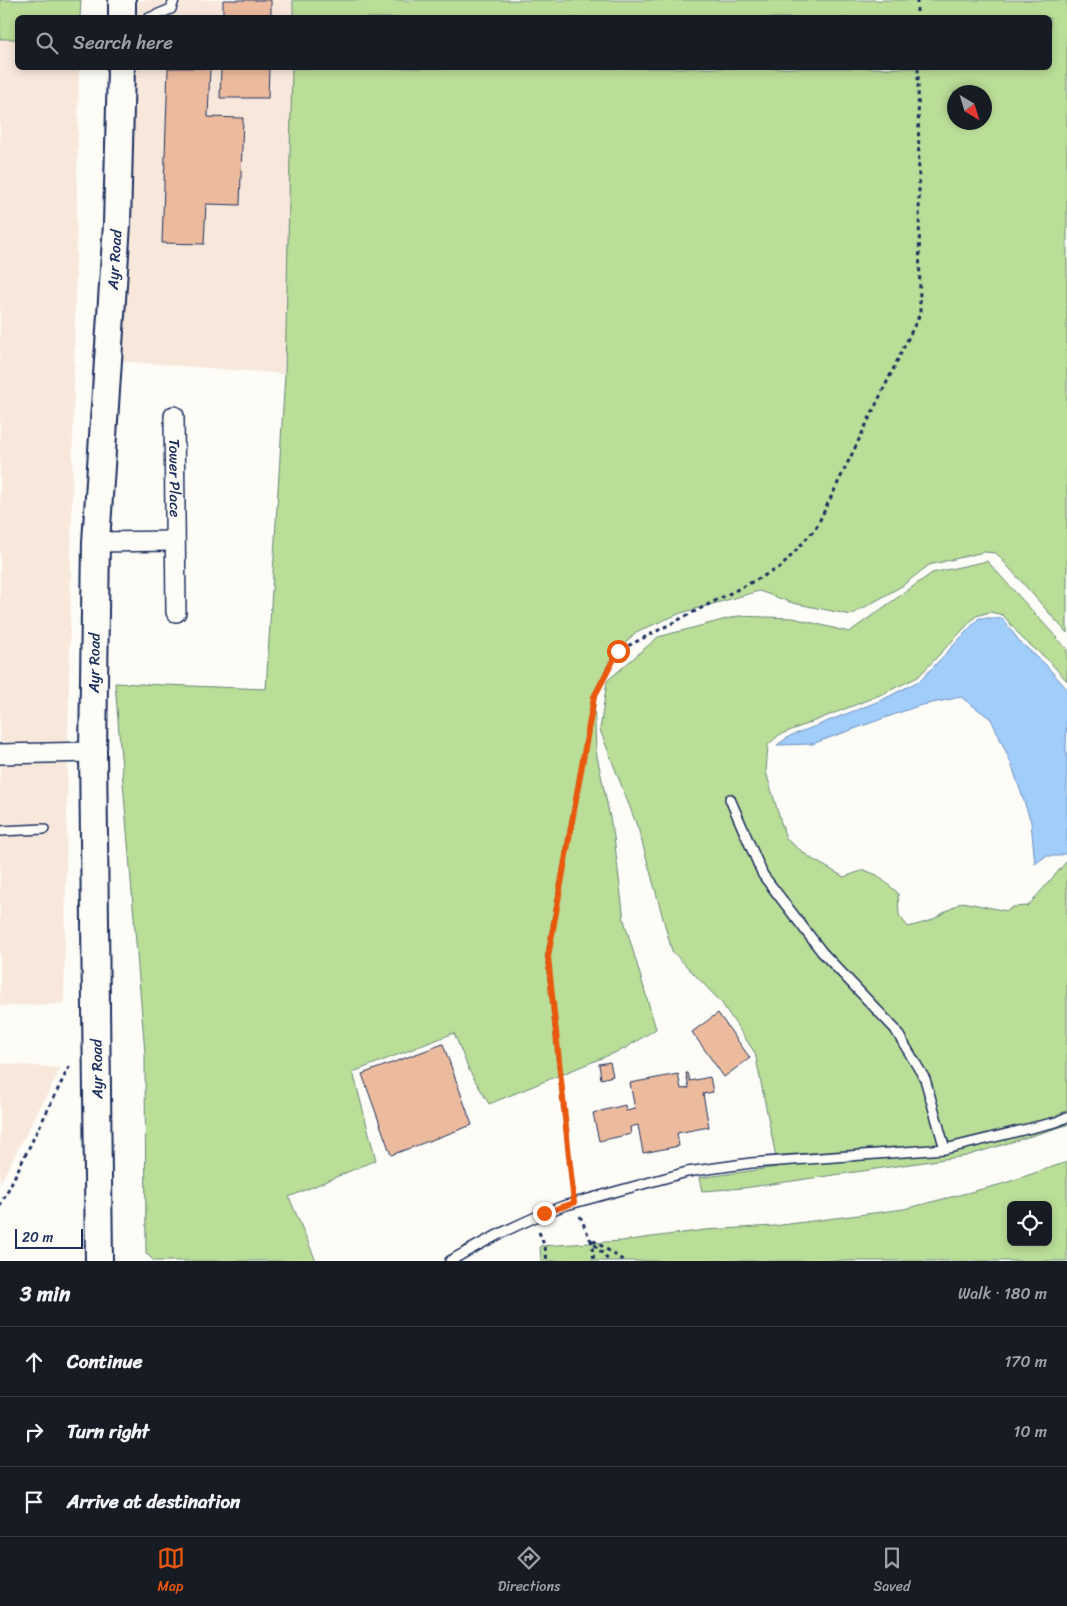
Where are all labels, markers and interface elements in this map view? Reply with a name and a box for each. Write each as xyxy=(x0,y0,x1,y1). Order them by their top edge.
search box xyxy=(15,15,1052,70)
text: Search here xyxy=(73,26,173,59)
icon: search xyxy=(33,29,61,57)
north arrow xyxy=(947,85,992,130)
street label: Ayr Road xyxy=(100,228,130,291)
street label: Tower Place xyxy=(161,439,188,518)
street label: Ayr Road xyxy=(81,632,108,694)
route start xyxy=(607,640,630,663)
street label: Ayr Road xyxy=(83,1038,111,1100)
map controls xyxy=(1007,1201,1052,1246)
button: locate xyxy=(1007,1201,1052,1246)
route end xyxy=(533,1202,556,1225)
text: 20 m xyxy=(22,1225,53,1250)
scale bar xyxy=(15,1226,82,1249)
text: 3 min xyxy=(20,1275,70,1313)
text: Walk · 180 m xyxy=(958,1279,1047,1308)
text: Continue xyxy=(67,1345,143,1378)
text: 170 m xyxy=(1004,1347,1047,1376)
icon: ahead xyxy=(20,1348,48,1376)
text: Turn right xyxy=(67,1415,149,1448)
text: 10 m xyxy=(1014,1417,1047,1446)
icon: right xyxy=(20,1418,48,1446)
text: Arrive at destination xyxy=(67,1485,240,1518)
icon: arrive xyxy=(20,1488,48,1516)
tab: Map xyxy=(157,1544,185,1599)
tab: Directions xyxy=(498,1544,560,1599)
tab: Saved xyxy=(874,1544,910,1599)

